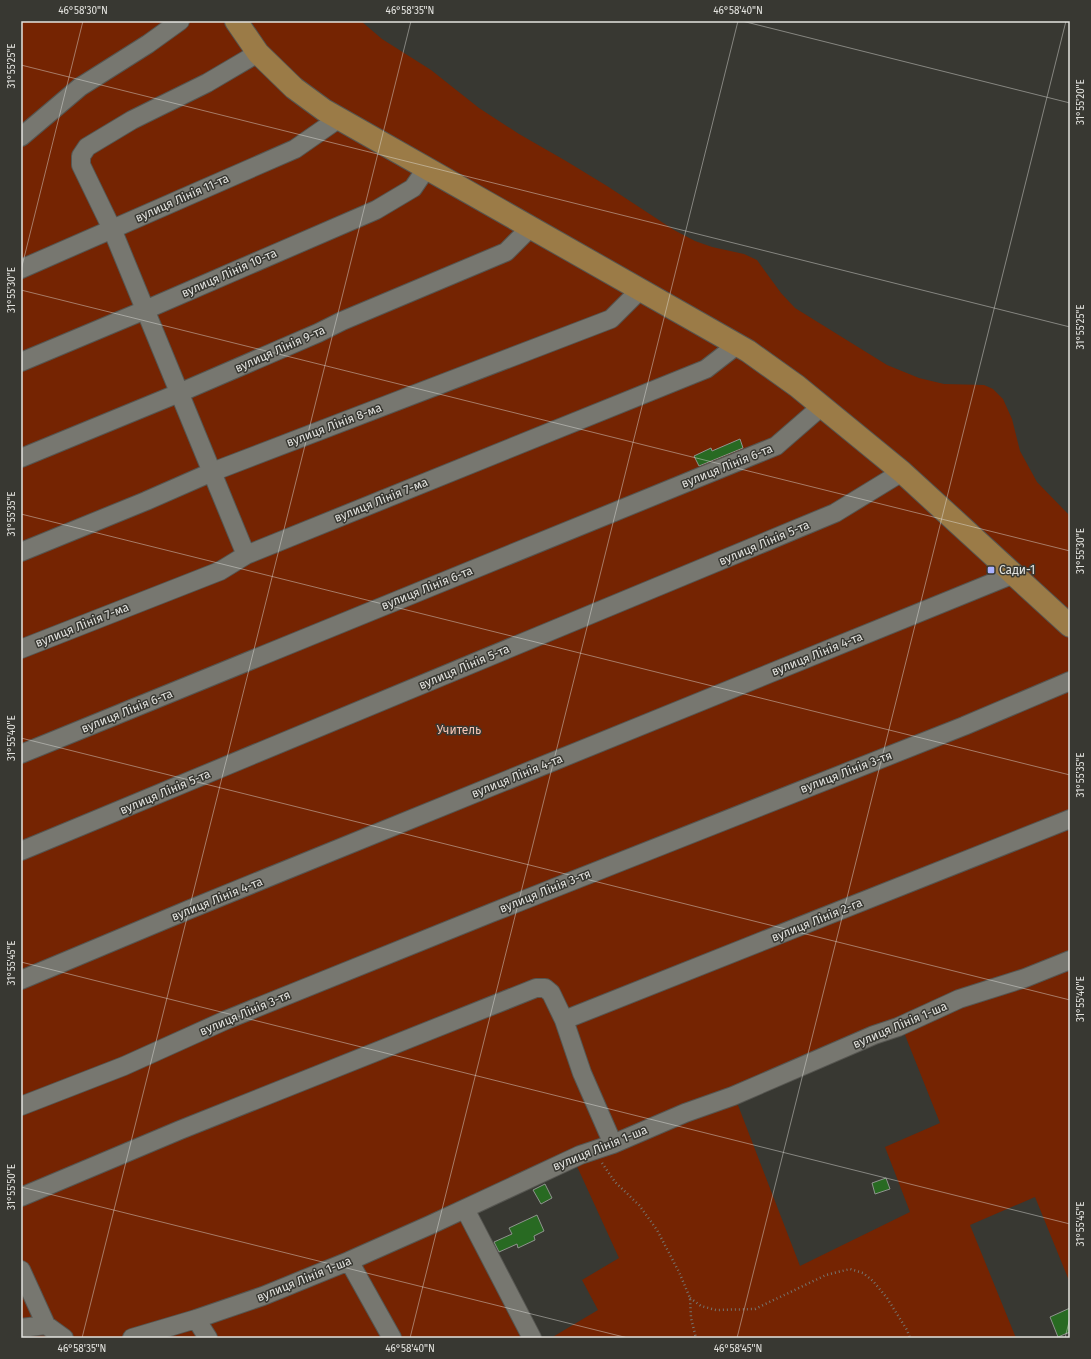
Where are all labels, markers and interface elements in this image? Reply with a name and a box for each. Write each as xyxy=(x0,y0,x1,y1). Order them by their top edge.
text: 46°58'30"N xyxy=(58,5,108,17)
text: 46°58'35"N xyxy=(386,5,434,17)
text: 46°58'40"N xyxy=(713,5,763,17)
text: 31°55'25"E xyxy=(6,43,18,89)
text: 31°55'20"E xyxy=(1075,79,1087,125)
street label: вулиця Лінія 11-та xyxy=(133,171,231,225)
street label: вулиця Лінія 10-та xyxy=(179,246,279,300)
text: 31°55'30"E xyxy=(6,267,18,313)
text: 31°55'25"E xyxy=(1075,304,1087,350)
street label: вулиця Лінія 9-та xyxy=(233,323,327,375)
street label: вулиця Лінія 8-ма xyxy=(284,400,384,450)
street label: вулиця Лінія 6-та xyxy=(679,441,775,491)
street label: вулиця Лінія 7-ма xyxy=(332,475,430,525)
text: 31°55'35"E xyxy=(6,491,18,537)
street label: вулиця Лінія 5-та xyxy=(717,518,811,568)
text: 31°55'30"E xyxy=(1075,528,1087,574)
street label: вулиця Лінія 6-та xyxy=(379,563,475,613)
place label: Сади-1 xyxy=(999,563,1035,577)
marker: Сади-1 xyxy=(986,565,996,575)
street label: вулиця Лінія 7-ма xyxy=(33,600,131,650)
street label: вулиця Лінія 4-та xyxy=(769,629,865,679)
street label: вулиця Лінія 5-та xyxy=(417,642,511,692)
street label: вулиця Лінія 6-та xyxy=(79,686,175,736)
text: 31°55'40"E xyxy=(6,715,18,761)
park label: Учитель xyxy=(437,723,481,737)
street label: вулиця Лінія 3-тя xyxy=(798,748,894,796)
street label: вулиця Лінія 4-та xyxy=(469,751,565,801)
text: 31°55'35"E xyxy=(1075,752,1087,798)
street label: вулиця Лінія 5-та xyxy=(118,767,212,817)
street label: вулиця Лінія 3-тя xyxy=(497,866,593,916)
street label: вулиця Лінія 4-та xyxy=(169,874,265,924)
street label: вулиця Лінія 2-га xyxy=(769,895,865,945)
text: 31°55'45"E xyxy=(6,940,18,986)
text: 31°55'40"E xyxy=(1075,976,1087,1022)
street label: вулиця Лінія 3-тя xyxy=(198,988,292,1038)
street label: вулиця Лінія 1-ша xyxy=(851,999,949,1051)
street label: вулиця Лінія 1-ша xyxy=(551,1123,649,1173)
text: 31°55'50"E xyxy=(6,1164,18,1210)
text: 31°55'45"E xyxy=(1075,1201,1087,1247)
street label: вулиця Лінія 1-ша xyxy=(255,1254,353,1304)
text: 46°58'35"N xyxy=(58,1343,106,1355)
text: 46°58'40"N xyxy=(385,1343,435,1355)
text: 46°58'45"N xyxy=(714,1343,762,1355)

